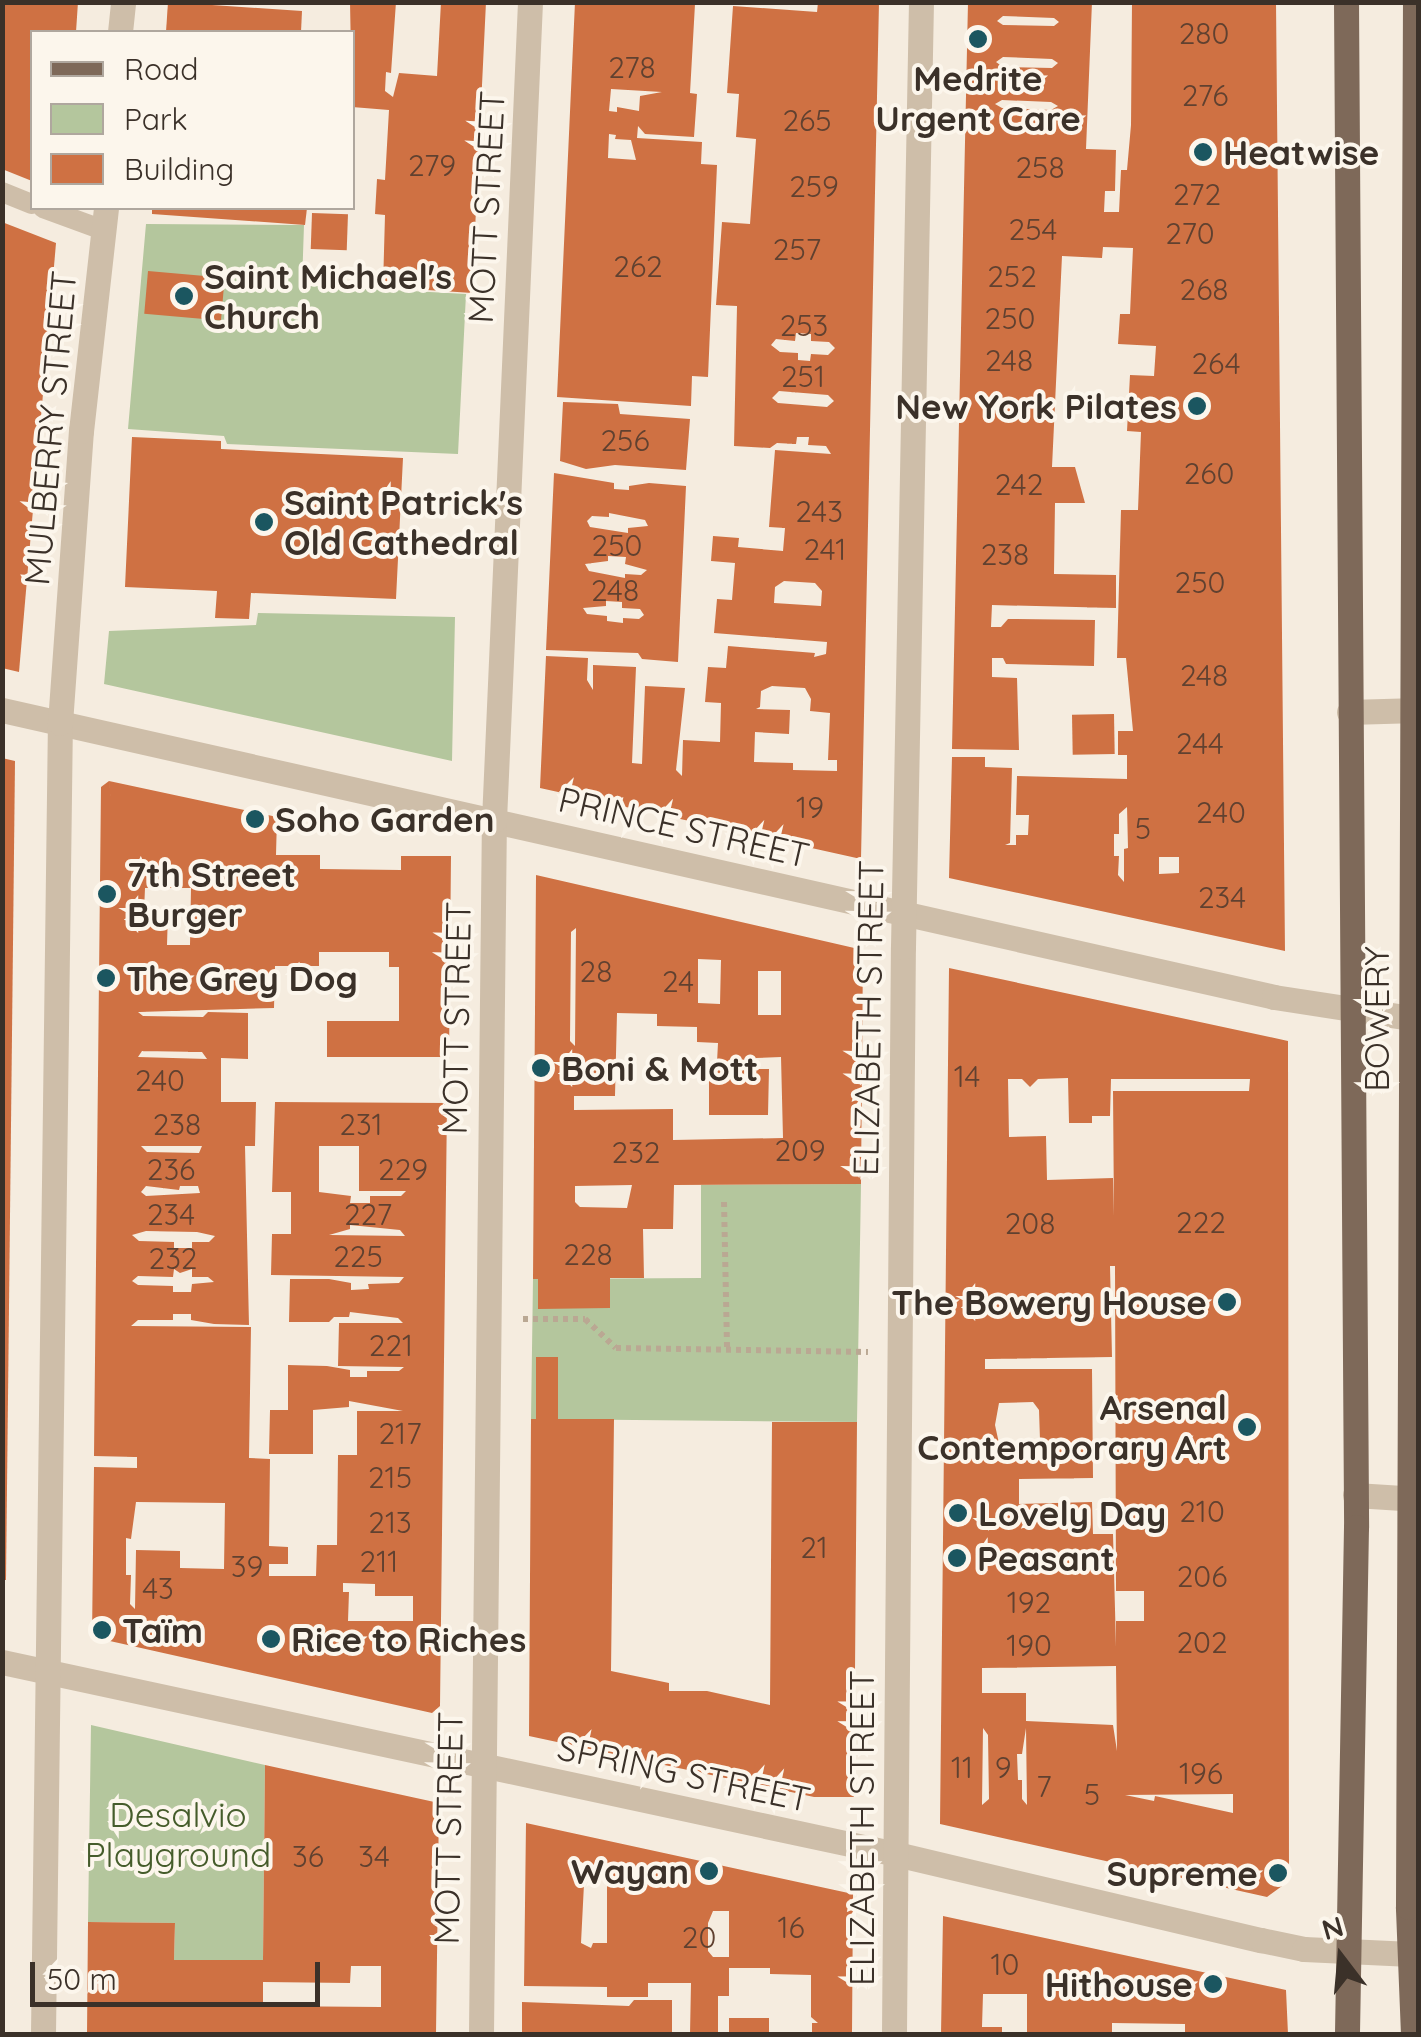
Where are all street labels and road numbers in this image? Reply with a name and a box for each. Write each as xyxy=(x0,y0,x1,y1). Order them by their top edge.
street label: MOTT STREET xyxy=(459,90,513,324)
street label: MULBERRY STREET xyxy=(15,269,85,587)
street label: PRINCE STREET xyxy=(555,778,813,876)
street label: ELIZABETH STREET xyxy=(844,860,892,1176)
street label: MOTT STREET xyxy=(433,901,479,1135)
street label: BOWERY xyxy=(1355,946,1397,1092)
street label: ELIZABETH STREET xyxy=(840,1670,882,1986)
street label: MOTT STREET xyxy=(425,1711,471,1945)
street label: SPRING STREET xyxy=(554,1726,814,1820)

